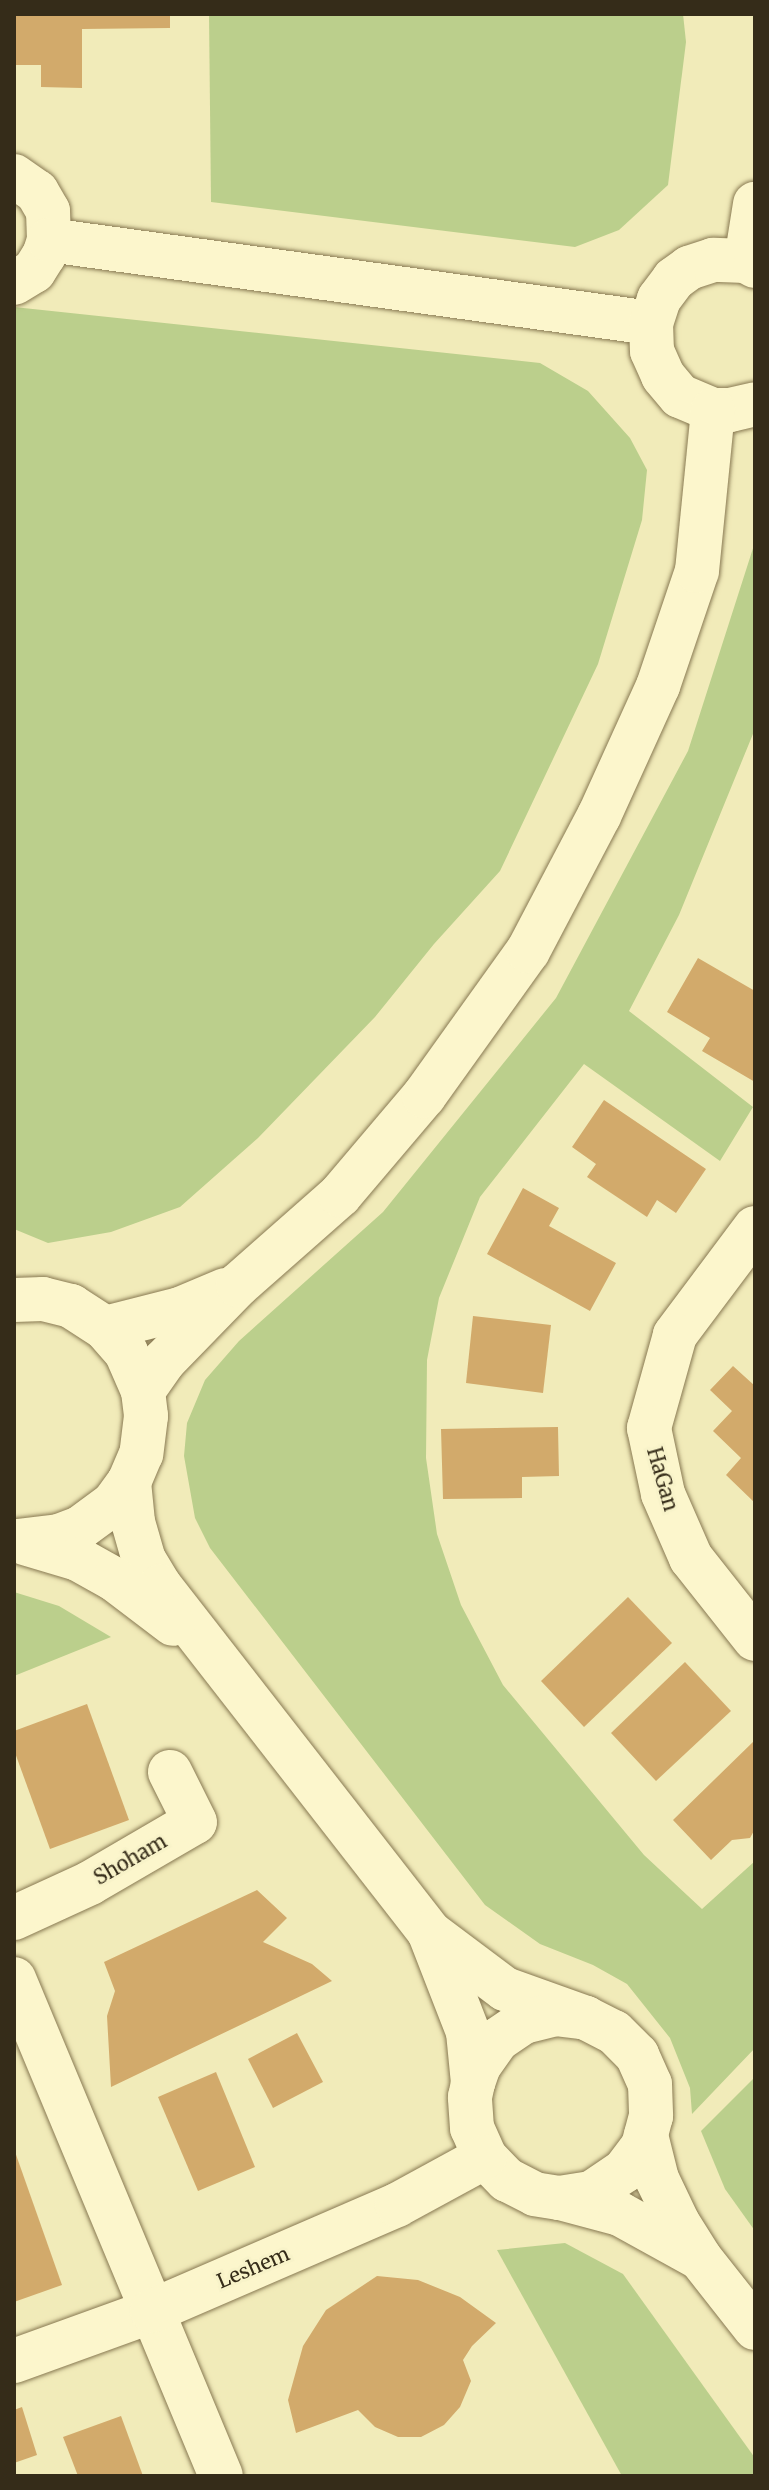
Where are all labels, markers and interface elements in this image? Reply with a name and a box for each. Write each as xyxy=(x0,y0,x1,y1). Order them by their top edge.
street label: HaGan xyxy=(642,1444,684,1514)
street label: Shoham xyxy=(89,1829,171,1889)
street label: Leshem xyxy=(213,2241,293,2293)

